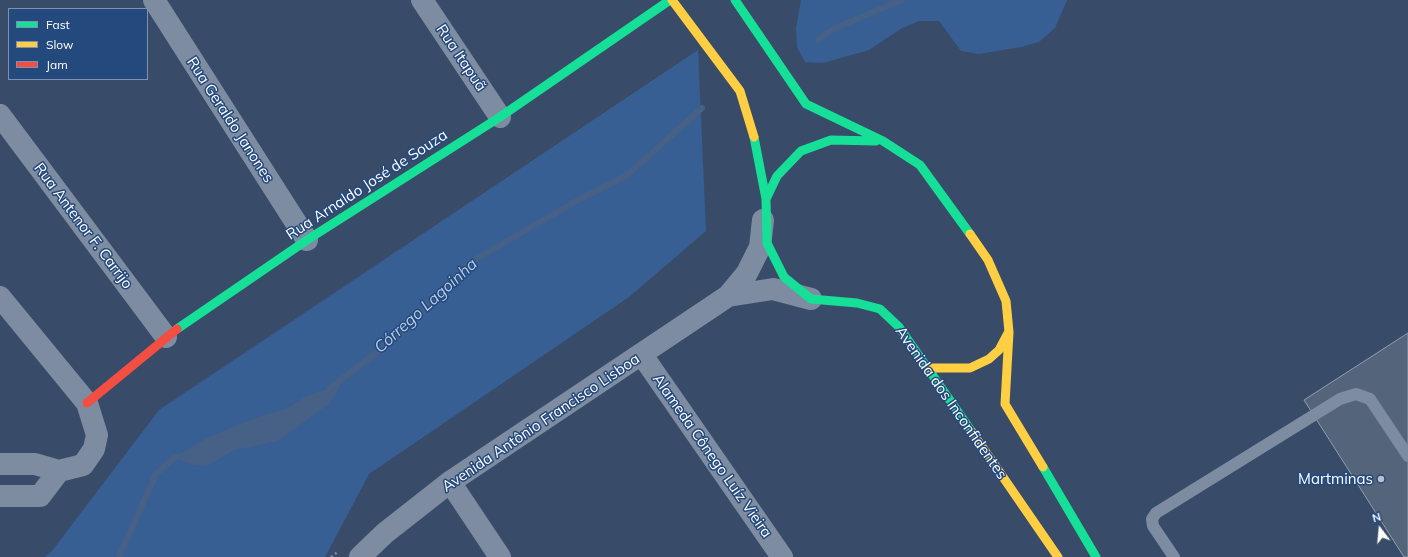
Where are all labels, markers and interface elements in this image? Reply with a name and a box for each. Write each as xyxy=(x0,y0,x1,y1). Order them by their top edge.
legend xyxy=(8,8,148,80)
text: Fast xyxy=(46,17,70,32)
street label: Rua Itapuã xyxy=(432,21,490,95)
text: Slow xyxy=(46,37,74,52)
street label: Rua Geraldo Janones xyxy=(183,54,277,186)
text: Jam xyxy=(46,57,68,72)
street label: Rua Arnaldo José de Souza xyxy=(283,126,451,244)
street label: Rua Antenor F. Carrijo xyxy=(30,160,136,292)
water label: Córrego Lagoinha xyxy=(371,255,481,357)
street label: Avenida dos Inconfidentes xyxy=(891,323,1011,483)
street label: Avenida Antônio Francisco Lisboa xyxy=(439,350,643,496)
street label: Alameda Cônego Luíz Vieira xyxy=(649,371,775,541)
place label: Martminas xyxy=(1298,470,1373,488)
marker: Martminas xyxy=(1376,474,1386,484)
north arrow xyxy=(1360,509,1400,549)
text: N xyxy=(1371,510,1383,525)

